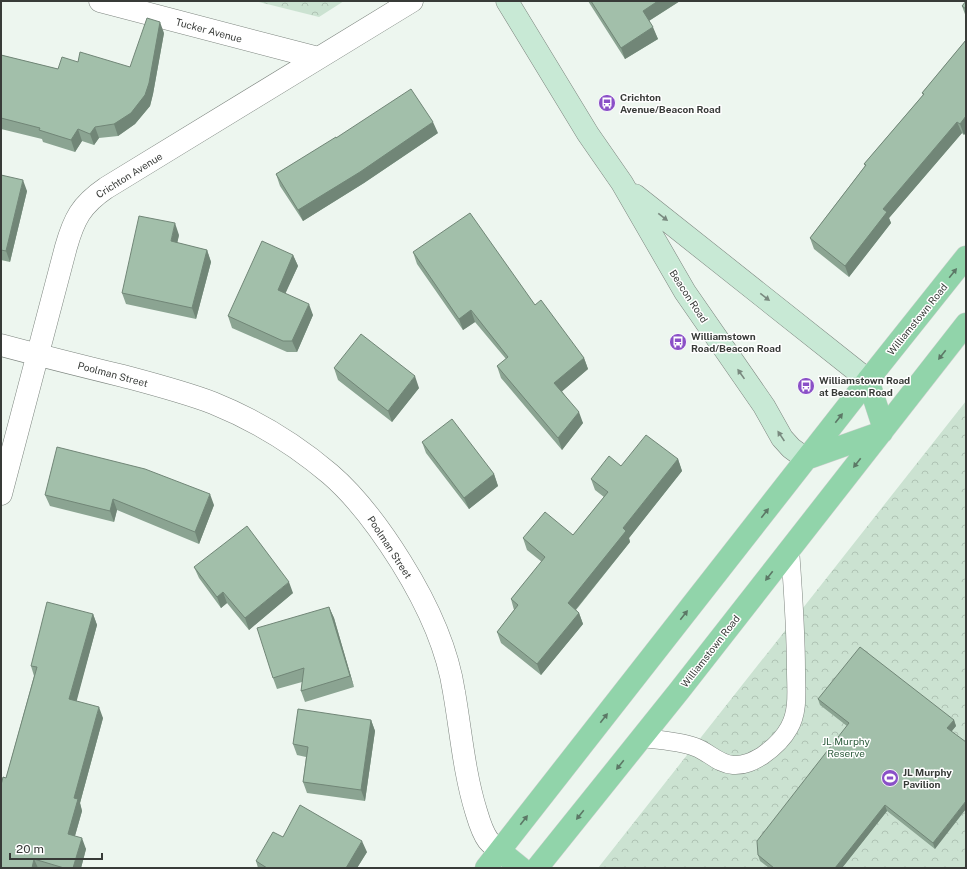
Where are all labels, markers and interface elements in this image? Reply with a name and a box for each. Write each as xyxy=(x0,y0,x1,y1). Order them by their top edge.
street label: Tucker Avenue xyxy=(174,15,244,45)
place label: Crichton Avenue/Beacon Road xyxy=(620,91,721,115)
bus stop icon: Crichton Avenue/Beacon Road xyxy=(597,93,617,113)
street label: Crichton Avenue xyxy=(94,150,165,200)
one-way arrow xyxy=(657,213,668,222)
street label: Beacon Road xyxy=(667,267,711,325)
one-way arrow xyxy=(949,268,958,278)
street label: Williamstown Road xyxy=(884,281,950,357)
one-way arrow xyxy=(760,293,771,302)
place label: Williamstown Road/Beacon Road xyxy=(691,330,781,354)
bus stop icon: Williamstown Road/Beacon Road xyxy=(668,332,688,352)
one-way arrow xyxy=(937,350,946,361)
street label: Poolman Street xyxy=(77,359,149,389)
one-way arrow xyxy=(738,368,745,380)
place label: Williamstown Road at Beacon Road xyxy=(819,374,910,398)
bus stop icon: Williamstown Road at Beacon Road xyxy=(796,376,816,396)
one-way arrow xyxy=(834,412,843,423)
one-way arrow xyxy=(777,431,785,441)
one-way arrow xyxy=(853,457,862,468)
one-way arrow xyxy=(760,508,769,519)
street label: Poolman Street xyxy=(365,513,415,581)
one-way arrow xyxy=(764,571,773,582)
one-way arrow xyxy=(680,610,689,621)
street label: Williamstown Road xyxy=(678,612,742,690)
one-way arrow xyxy=(600,712,608,723)
park label: JL Murphy Reserve xyxy=(822,735,870,759)
one-way arrow xyxy=(615,760,624,771)
place label: JL Murphy Pavilion xyxy=(903,766,952,790)
sports icon: JL Murphy Pavilion xyxy=(880,768,900,788)
one-way arrow xyxy=(576,809,585,820)
one-way arrow xyxy=(519,814,528,825)
scale bar xyxy=(10,835,102,861)
text: 20 m xyxy=(16,842,44,856)

